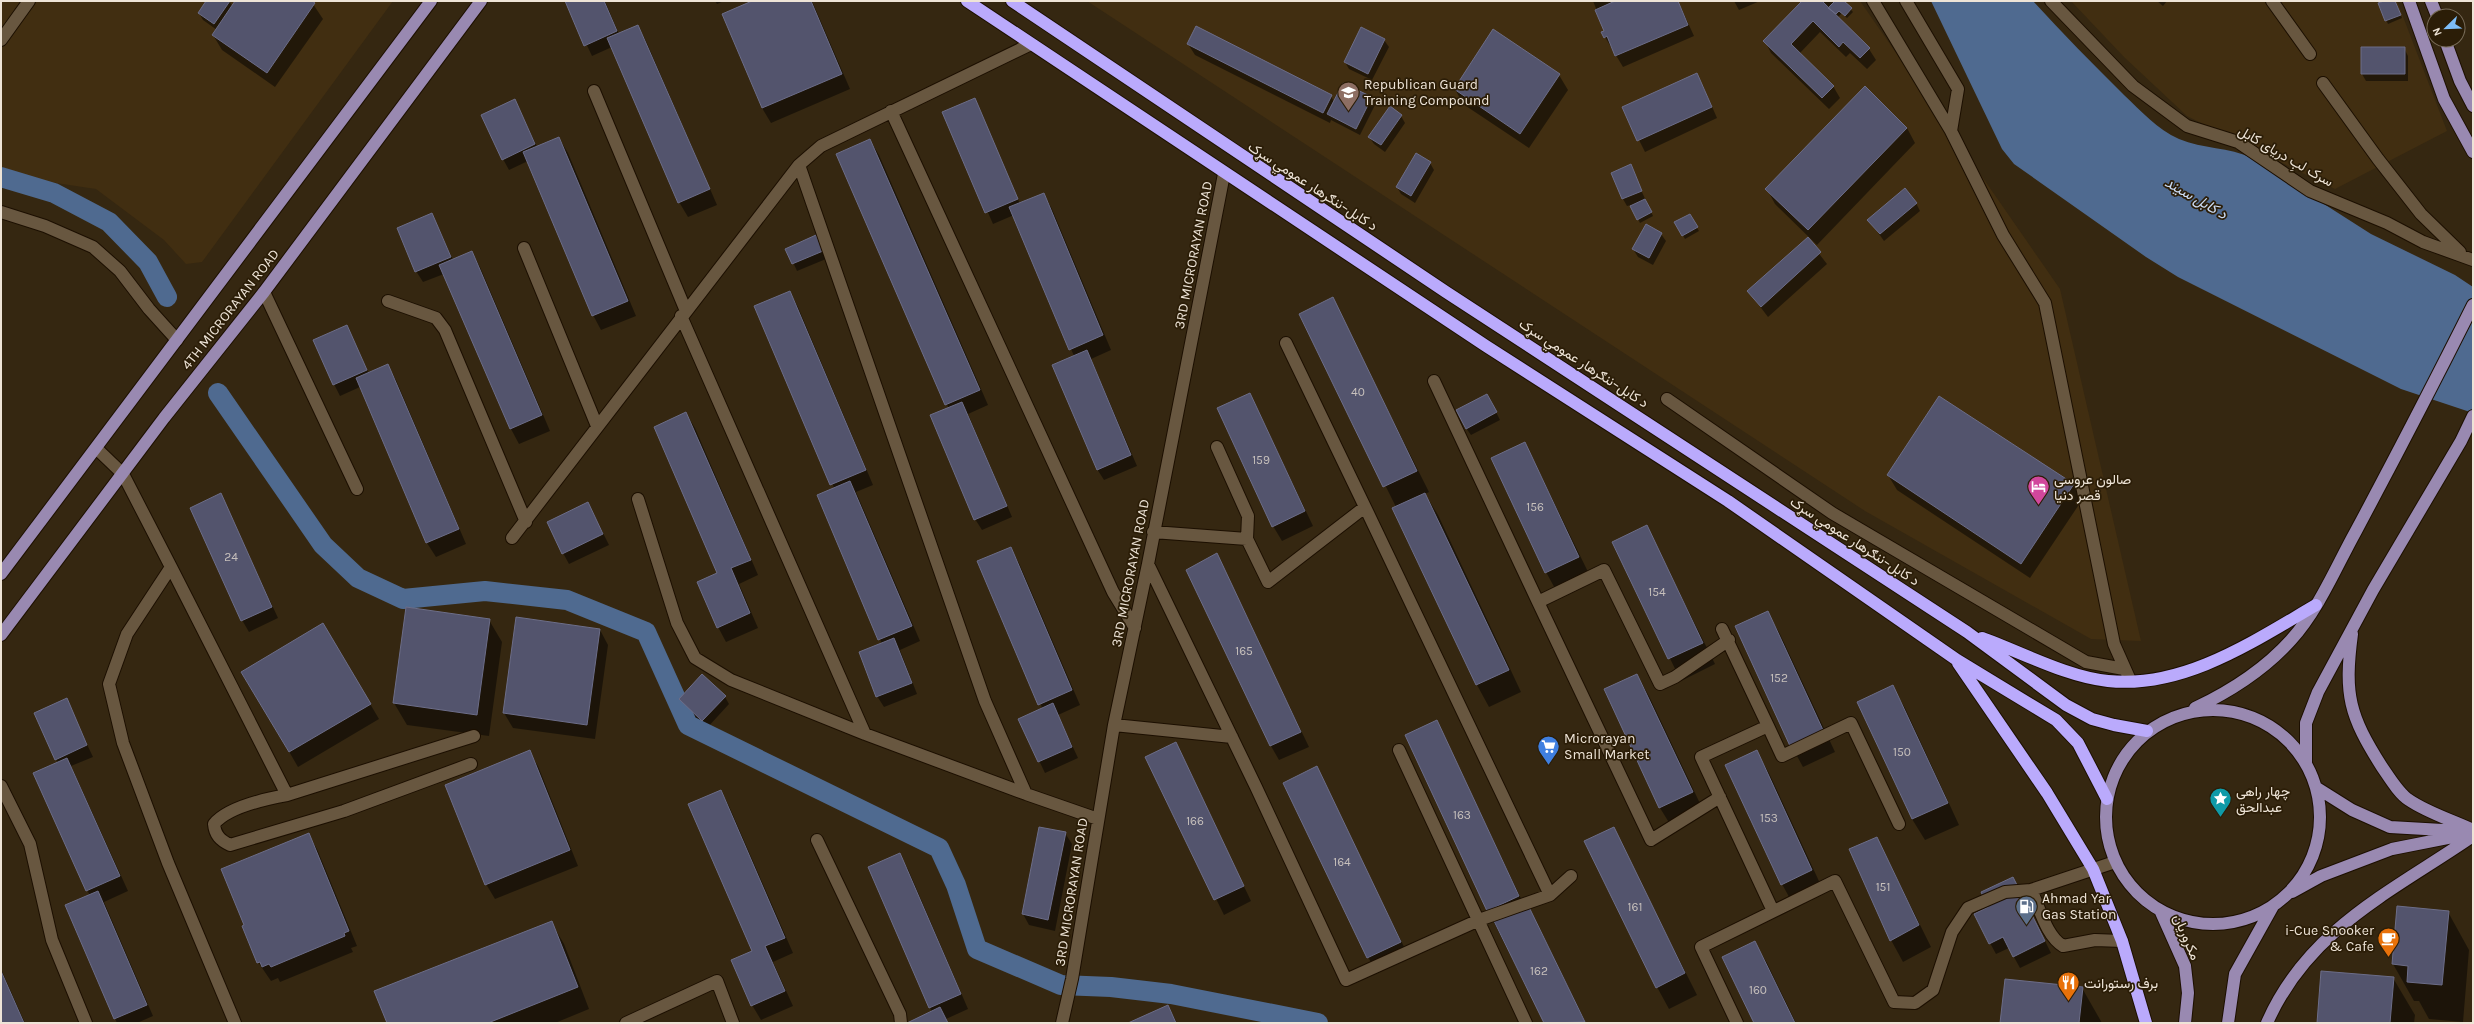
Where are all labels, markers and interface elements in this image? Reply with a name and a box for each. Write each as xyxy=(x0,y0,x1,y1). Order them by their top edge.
north arrow xyxy=(2426,8,2466,48)
text: N xyxy=(2430,26,2445,38)
place label: Republican Guard Training Compound xyxy=(1364,76,1490,109)
school or university icon: Republican Guard Training Compound xyxy=(1336,79,1362,112)
street label: سرک لبِ دریای کابل xyxy=(2234,122,2336,193)
street label: د کابل–ننګرهار عمومي سړک xyxy=(1243,138,1381,237)
water label: د کابل سيند xyxy=(2162,173,2231,223)
street label: 3RD MICRORAYAN ROAD xyxy=(1171,180,1216,330)
street label: 4TH MICRORAYAN ROAD xyxy=(178,246,283,373)
street label: د کابل–ننګرهار عمومي سړک xyxy=(1514,315,1652,414)
house number: 40 xyxy=(1351,385,1365,399)
house number: 159 xyxy=(1252,453,1270,467)
place label: صالون عروسی قصر دنیا xyxy=(2054,471,2132,504)
hotel icon: صالون عروسی قصر دنیا xyxy=(2026,474,2052,507)
street label: د کابل–ننګرهار عمومي سړک xyxy=(1785,493,1923,592)
street label: 3RD MICRORAYAN ROAD xyxy=(1108,498,1153,648)
house number: 156 xyxy=(1526,500,1544,514)
house number: 24 xyxy=(224,550,238,564)
house number: 154 xyxy=(1648,585,1666,599)
house number: 165 xyxy=(1235,644,1253,658)
house number: 152 xyxy=(1770,671,1788,685)
place label: Microrayan Small Market xyxy=(1564,730,1649,763)
supermarket icon: Microrayan Small Market xyxy=(1535,733,1561,766)
house number: 150 xyxy=(1893,745,1911,759)
place label: چهار راهی عبدالحق xyxy=(2236,783,2290,816)
place icon: چهار راهی عبدالحق xyxy=(2207,786,2233,819)
house number: 163 xyxy=(1453,808,1471,822)
house number: 153 xyxy=(1760,811,1778,825)
house number: 166 xyxy=(1186,814,1204,828)
street label: 3RD MICRORAYAN ROAD xyxy=(1051,817,1092,968)
house number: 164 xyxy=(1333,855,1351,869)
house number: 151 xyxy=(1876,880,1890,894)
place label: Ahmad Yar Gas Station xyxy=(2042,890,2116,923)
fuel station icon: Ahmad Yar Gas Station xyxy=(2014,893,2040,926)
house number: 161 xyxy=(1628,900,1642,914)
street label: مکروریان xyxy=(2169,912,2204,963)
place label: i-Cue Snooker & Cafe xyxy=(2285,922,2375,955)
cafe icon: i-Cue Snooker & Cafe xyxy=(2376,925,2402,958)
house number: 162 xyxy=(1530,964,1548,978)
restaurant icon: برف رستورانت xyxy=(2055,970,2081,1003)
place label: برف رستورانت xyxy=(2084,975,2158,992)
house number: 160 xyxy=(1749,983,1767,997)

